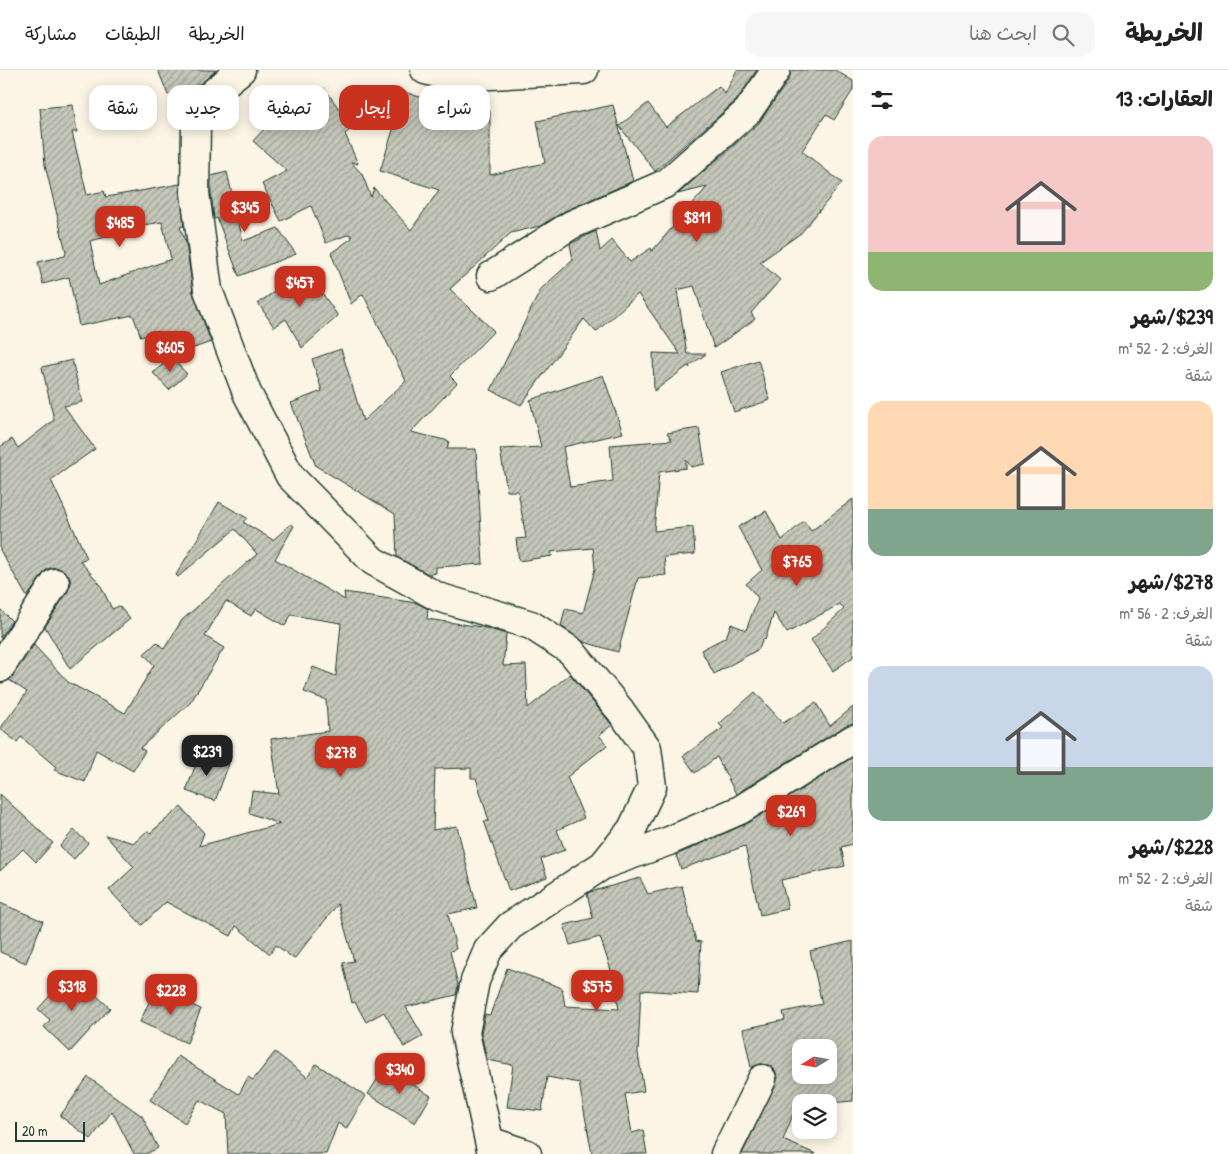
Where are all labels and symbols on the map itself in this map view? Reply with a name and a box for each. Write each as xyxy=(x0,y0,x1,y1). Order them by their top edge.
pin: $345 xyxy=(215,190,275,233)
pin: $811 xyxy=(667,200,727,243)
pin: $485 xyxy=(90,206,150,248)
pin: $457 xyxy=(270,266,330,308)
pin: $605 xyxy=(140,330,200,373)
pin: $765 xyxy=(767,544,827,587)
pin: $239 xyxy=(177,734,237,777)
pin: $278 xyxy=(311,736,371,778)
pin: $269 xyxy=(761,794,821,837)
pin: $318 xyxy=(42,970,102,1012)
pin: $575 xyxy=(567,970,627,1012)
pin: $228 xyxy=(141,974,201,1016)
north arrow xyxy=(792,1039,838,1084)
pin: $340 xyxy=(370,1052,430,1095)
scale bar xyxy=(15,1119,85,1142)

